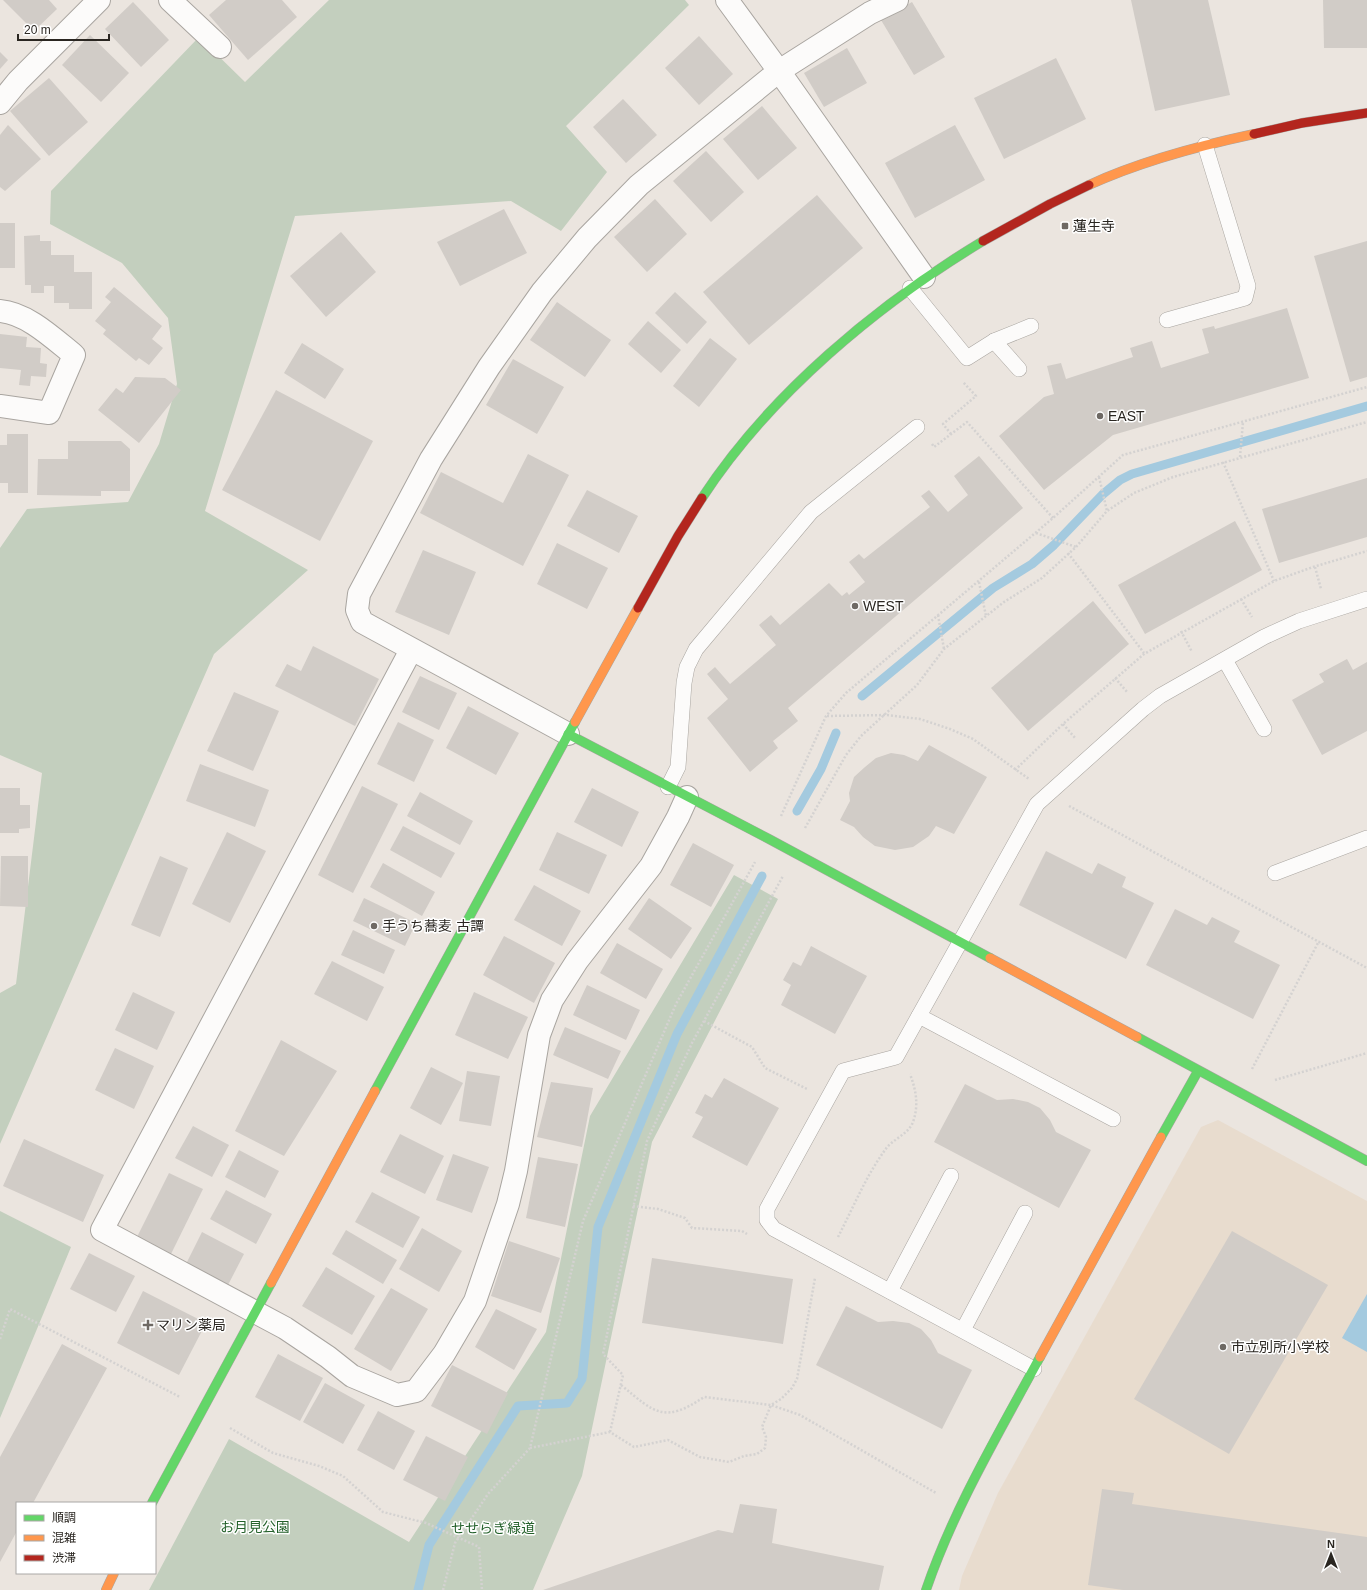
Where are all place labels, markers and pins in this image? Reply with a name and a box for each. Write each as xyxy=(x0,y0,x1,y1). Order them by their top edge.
place label: 蓮生寺 xyxy=(1073,218,1115,234)
marker: 蓮生寺 xyxy=(1060,221,1070,231)
place label: EAST xyxy=(1108,408,1145,424)
marker: EAST xyxy=(1095,411,1105,421)
place label: WEST xyxy=(863,598,904,614)
marker: WEST xyxy=(850,601,860,611)
place label: 手うち蕎麦 古譚 xyxy=(382,918,484,934)
marker: 手うち蕎麦 古譚 xyxy=(369,921,379,931)
place label: マリン薬局 xyxy=(156,1317,226,1333)
marker: マリン薬局 xyxy=(143,1320,153,1330)
place label: 市立別所小学校 xyxy=(1231,1339,1329,1355)
marker: 市立別所小学校 xyxy=(1218,1342,1228,1352)

